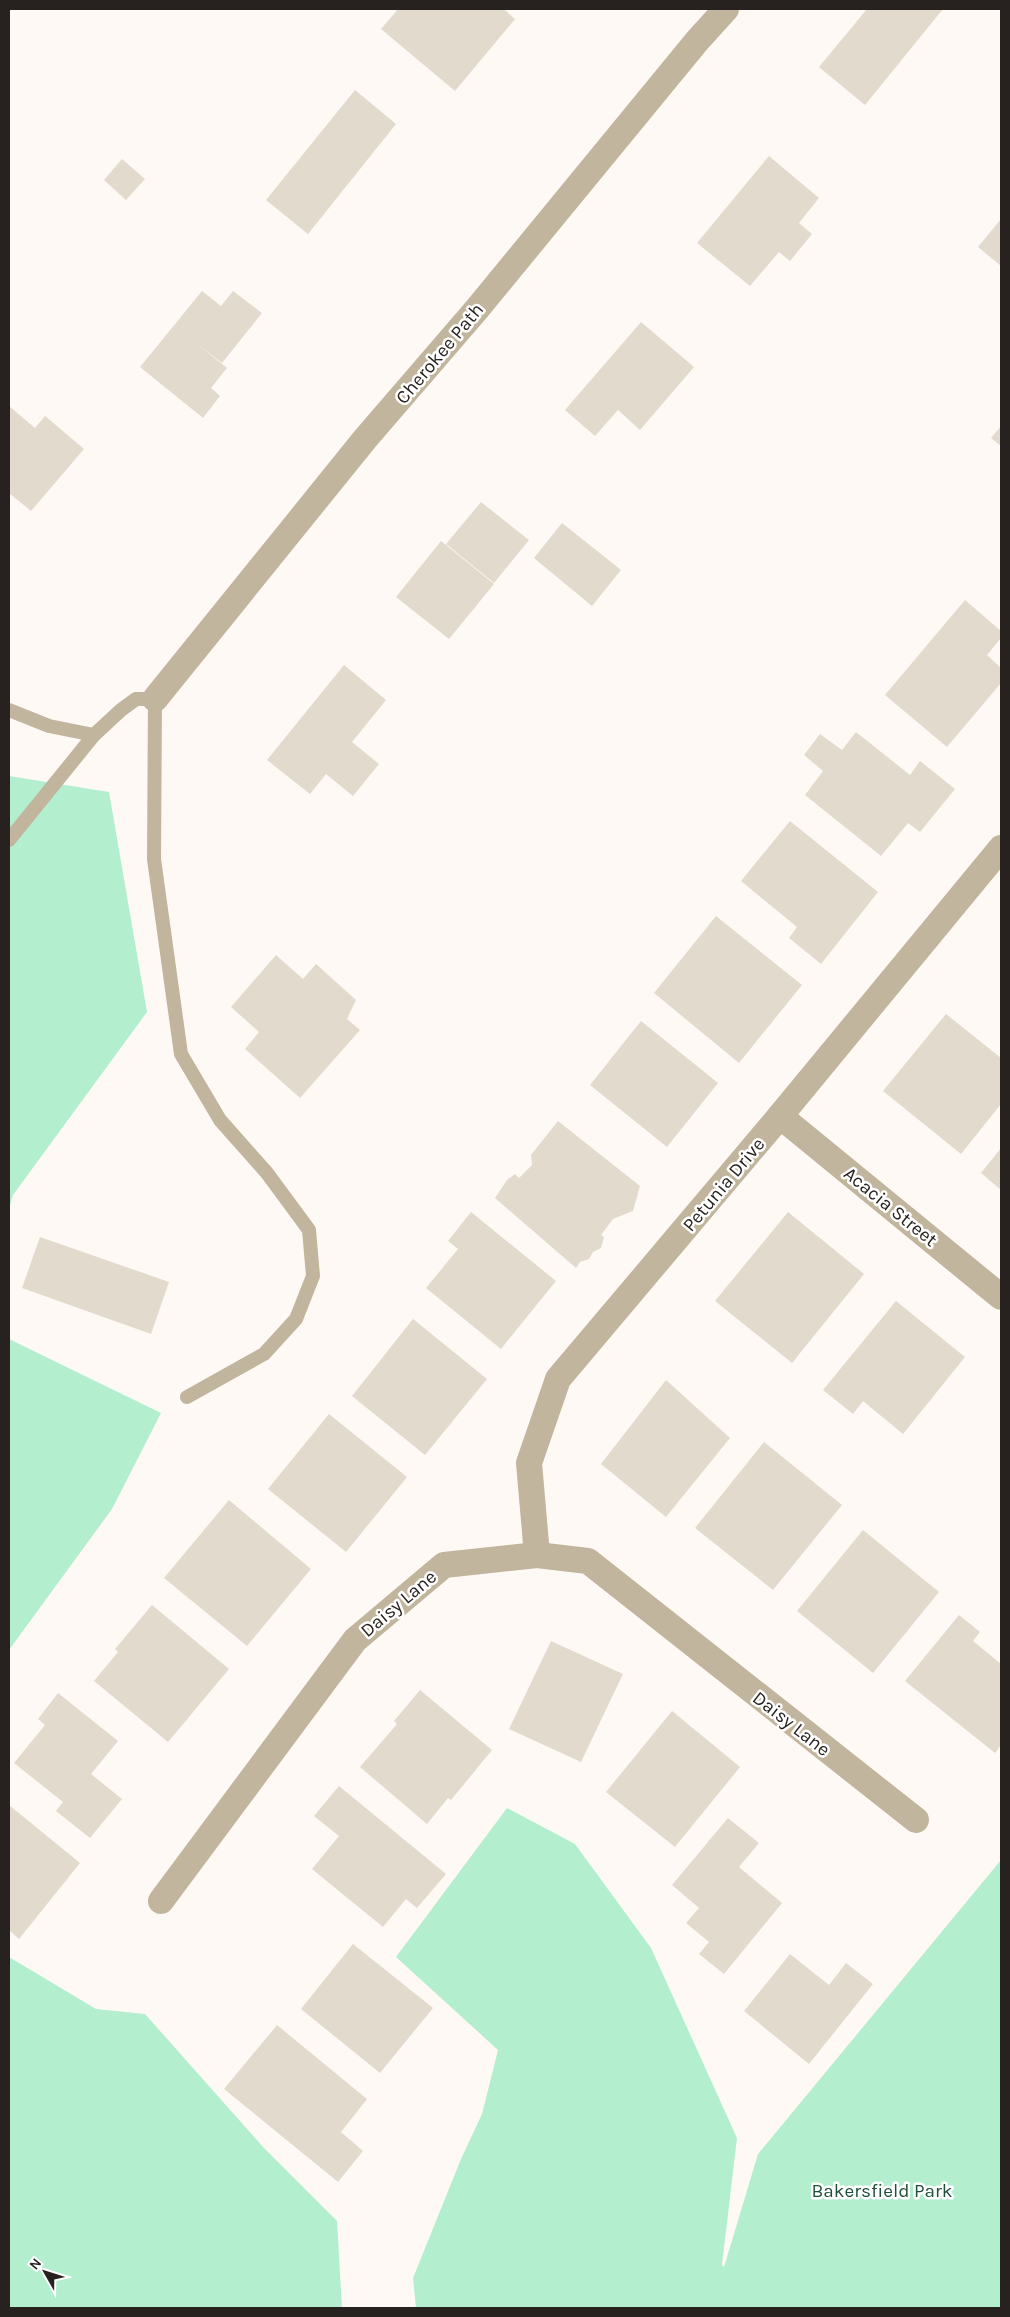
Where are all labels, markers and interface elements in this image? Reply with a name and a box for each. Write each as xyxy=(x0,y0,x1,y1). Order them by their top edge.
street label: Cherokee Path xyxy=(391,299,488,408)
street label: Petunia Drive xyxy=(678,1133,769,1236)
street label: Acacia Street xyxy=(839,1162,942,1251)
street label: Daisy Lane xyxy=(356,1566,441,1642)
street label: Daisy Lane xyxy=(748,1687,834,1761)
park label: Bakersfield Park xyxy=(811,2180,953,2202)
north arrow xyxy=(20,2247,70,2297)
text: N xyxy=(26,2255,45,2273)

